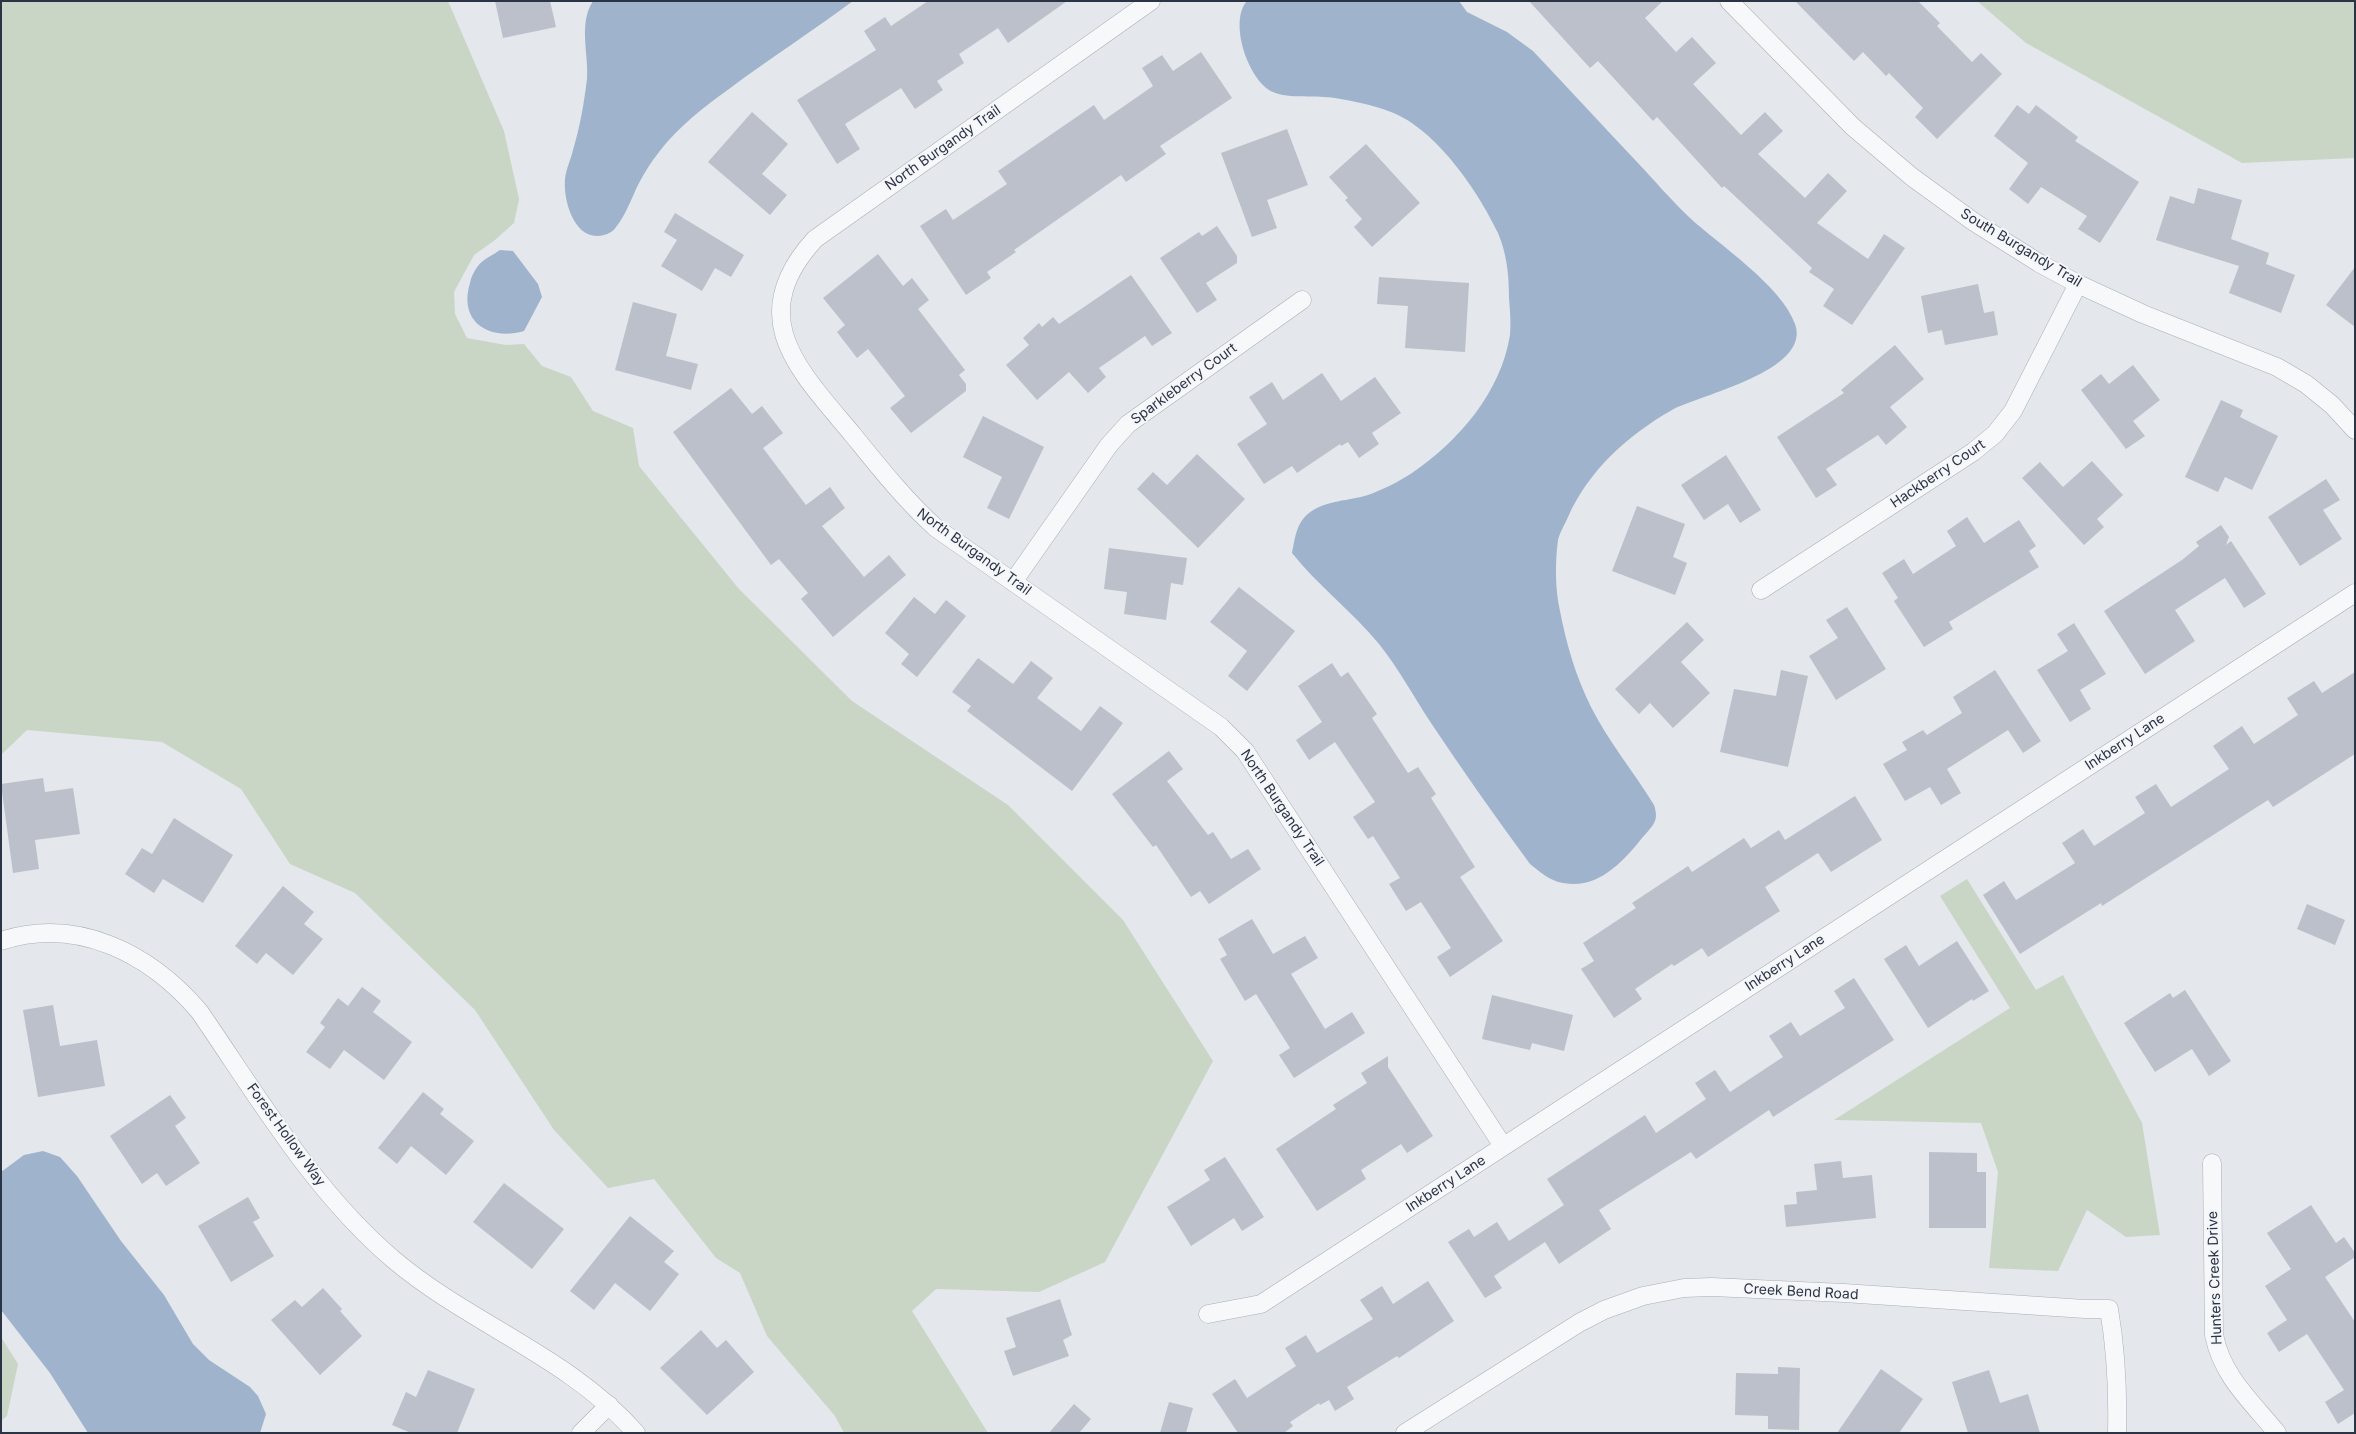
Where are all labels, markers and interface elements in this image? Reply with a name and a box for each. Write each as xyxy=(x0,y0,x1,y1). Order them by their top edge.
street label: North Burgandy Trail xyxy=(882,102,1004,194)
street label: South Burgandy Trail xyxy=(1957,205,2085,291)
street label: Sparkleberry Court xyxy=(1128,340,1240,428)
street label: Hackberry Court xyxy=(1888,436,1988,512)
street label: North Burgandy Trail xyxy=(914,505,1034,599)
street label: Inkberry Lane xyxy=(2082,710,2168,774)
street label: North Burgandy Trail xyxy=(1237,747,1327,869)
street label: Inkberry Lane xyxy=(1742,931,1828,995)
street label: Forest Hollow Way xyxy=(243,1080,329,1190)
street label: Inkberry Lane xyxy=(1403,1152,1489,1216)
street label: Hunters Creek Drive xyxy=(2204,1211,2226,1345)
street label: Creek Bend Road xyxy=(1743,1281,1859,1303)

